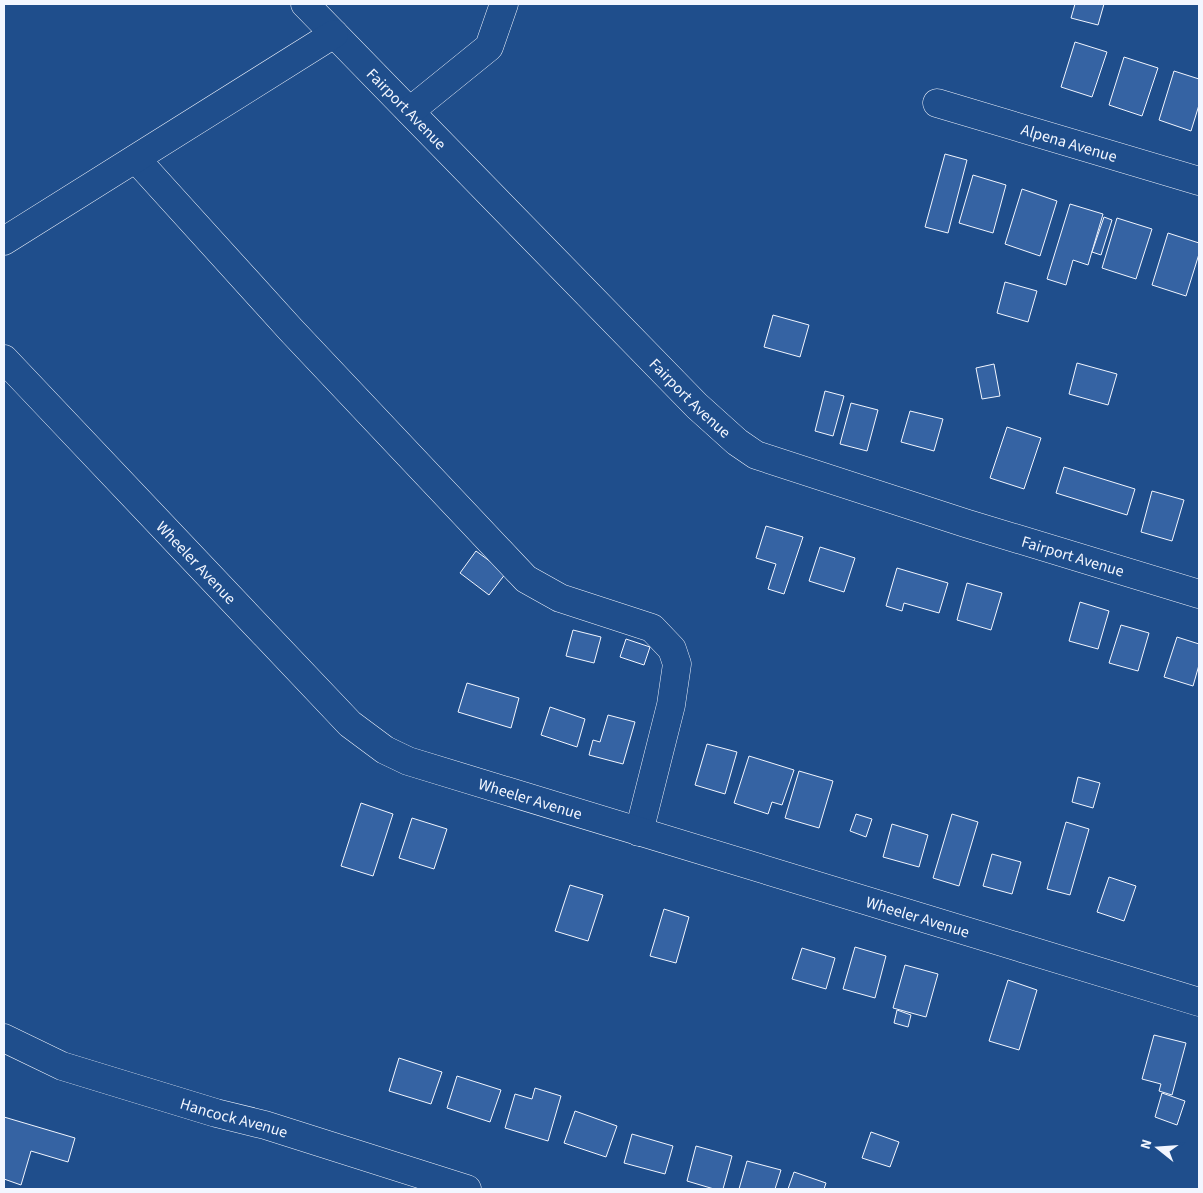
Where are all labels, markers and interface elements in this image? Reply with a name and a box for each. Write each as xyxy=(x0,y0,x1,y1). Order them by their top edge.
street label: Fairport Avenue xyxy=(361,64,451,155)
street label: Alpena Avenue xyxy=(1018,119,1120,168)
street label: Fairport Avenue xyxy=(644,354,735,443)
street label: Wheeler Avenue xyxy=(151,516,241,609)
street label: Fairport Avenue xyxy=(1019,531,1127,583)
street label: Wheeler Avenue xyxy=(476,773,585,825)
street label: Wheeler Avenue xyxy=(863,891,972,943)
street label: Hancock Avenue xyxy=(177,1093,290,1144)
north arrow xyxy=(1133,1123,1183,1173)
text: N xyxy=(1136,1137,1157,1152)

